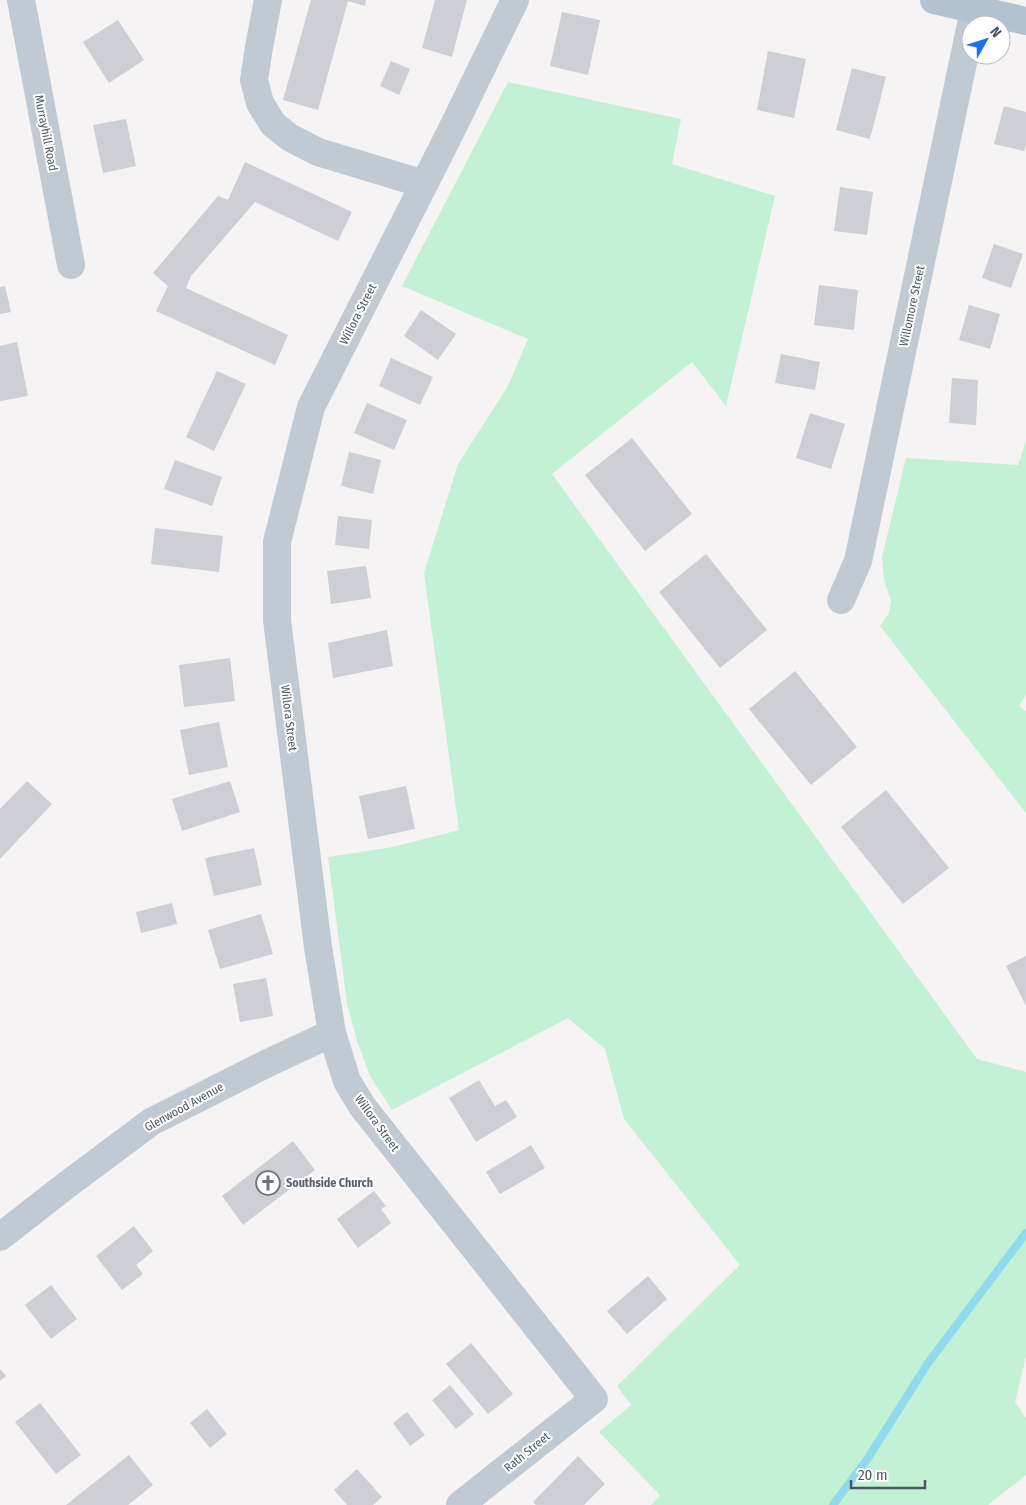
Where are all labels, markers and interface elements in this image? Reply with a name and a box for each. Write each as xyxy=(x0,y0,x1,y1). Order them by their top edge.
north arrow xyxy=(961,15,1011,65)
text: N xyxy=(986,24,1005,41)
street label: Murrayhill Road xyxy=(32,94,60,172)
street label: Willomore Street xyxy=(897,264,927,348)
street label: Willora Street xyxy=(337,281,379,347)
street label: Willora Street xyxy=(278,684,300,752)
street label: Glenwood Avenue xyxy=(142,1080,226,1134)
street label: Willora Street xyxy=(352,1092,402,1154)
church icon: Southside Church xyxy=(255,1170,281,1196)
place label: Southside Church xyxy=(286,1176,373,1190)
street label: Rath Street xyxy=(501,1429,553,1475)
scale bar xyxy=(851,1458,925,1490)
text: 20 m xyxy=(858,1466,888,1484)

